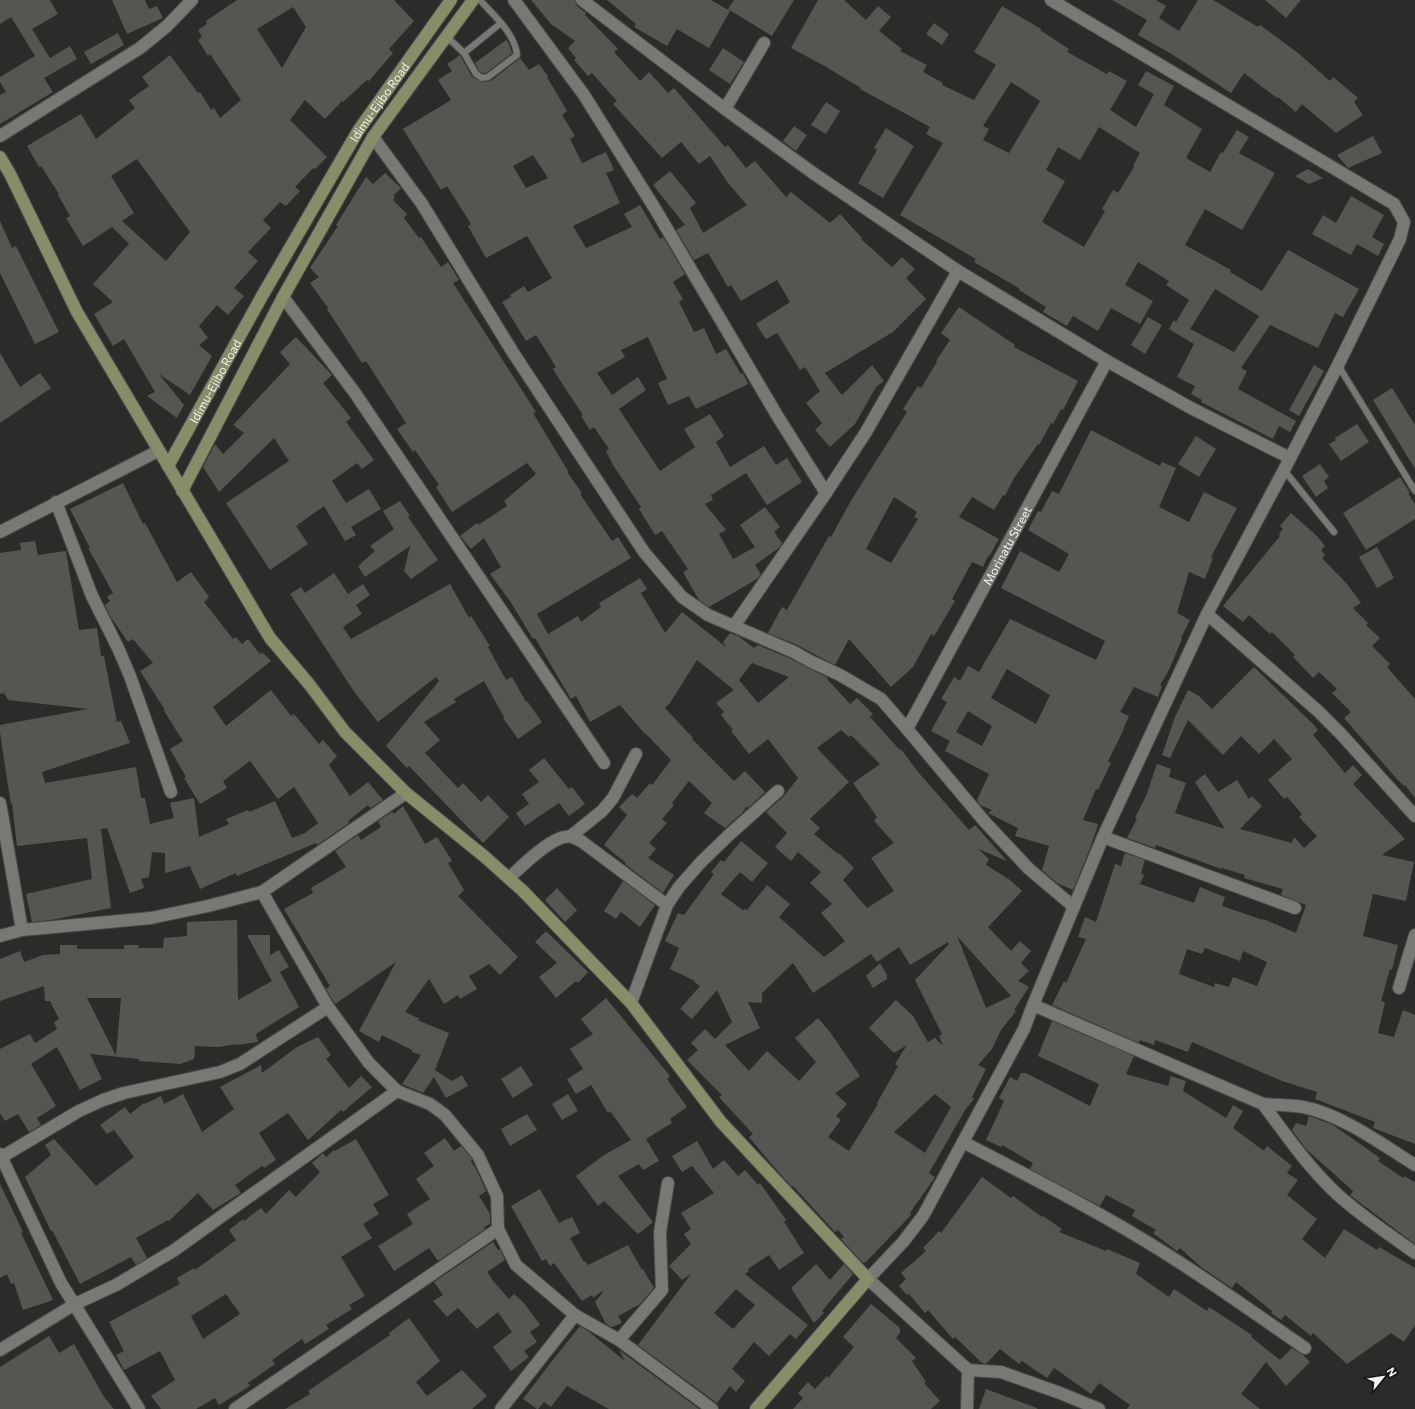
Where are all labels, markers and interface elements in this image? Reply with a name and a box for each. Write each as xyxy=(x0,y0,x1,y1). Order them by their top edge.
street label: Idimu-Ejibo Road xyxy=(346,60,412,144)
street label: Idimu-Ejibo Road xyxy=(186,337,244,425)
street label: Morinatu Street xyxy=(980,503,1034,587)
north arrow xyxy=(1363,1357,1403,1397)
text: N xyxy=(1384,1365,1400,1379)

